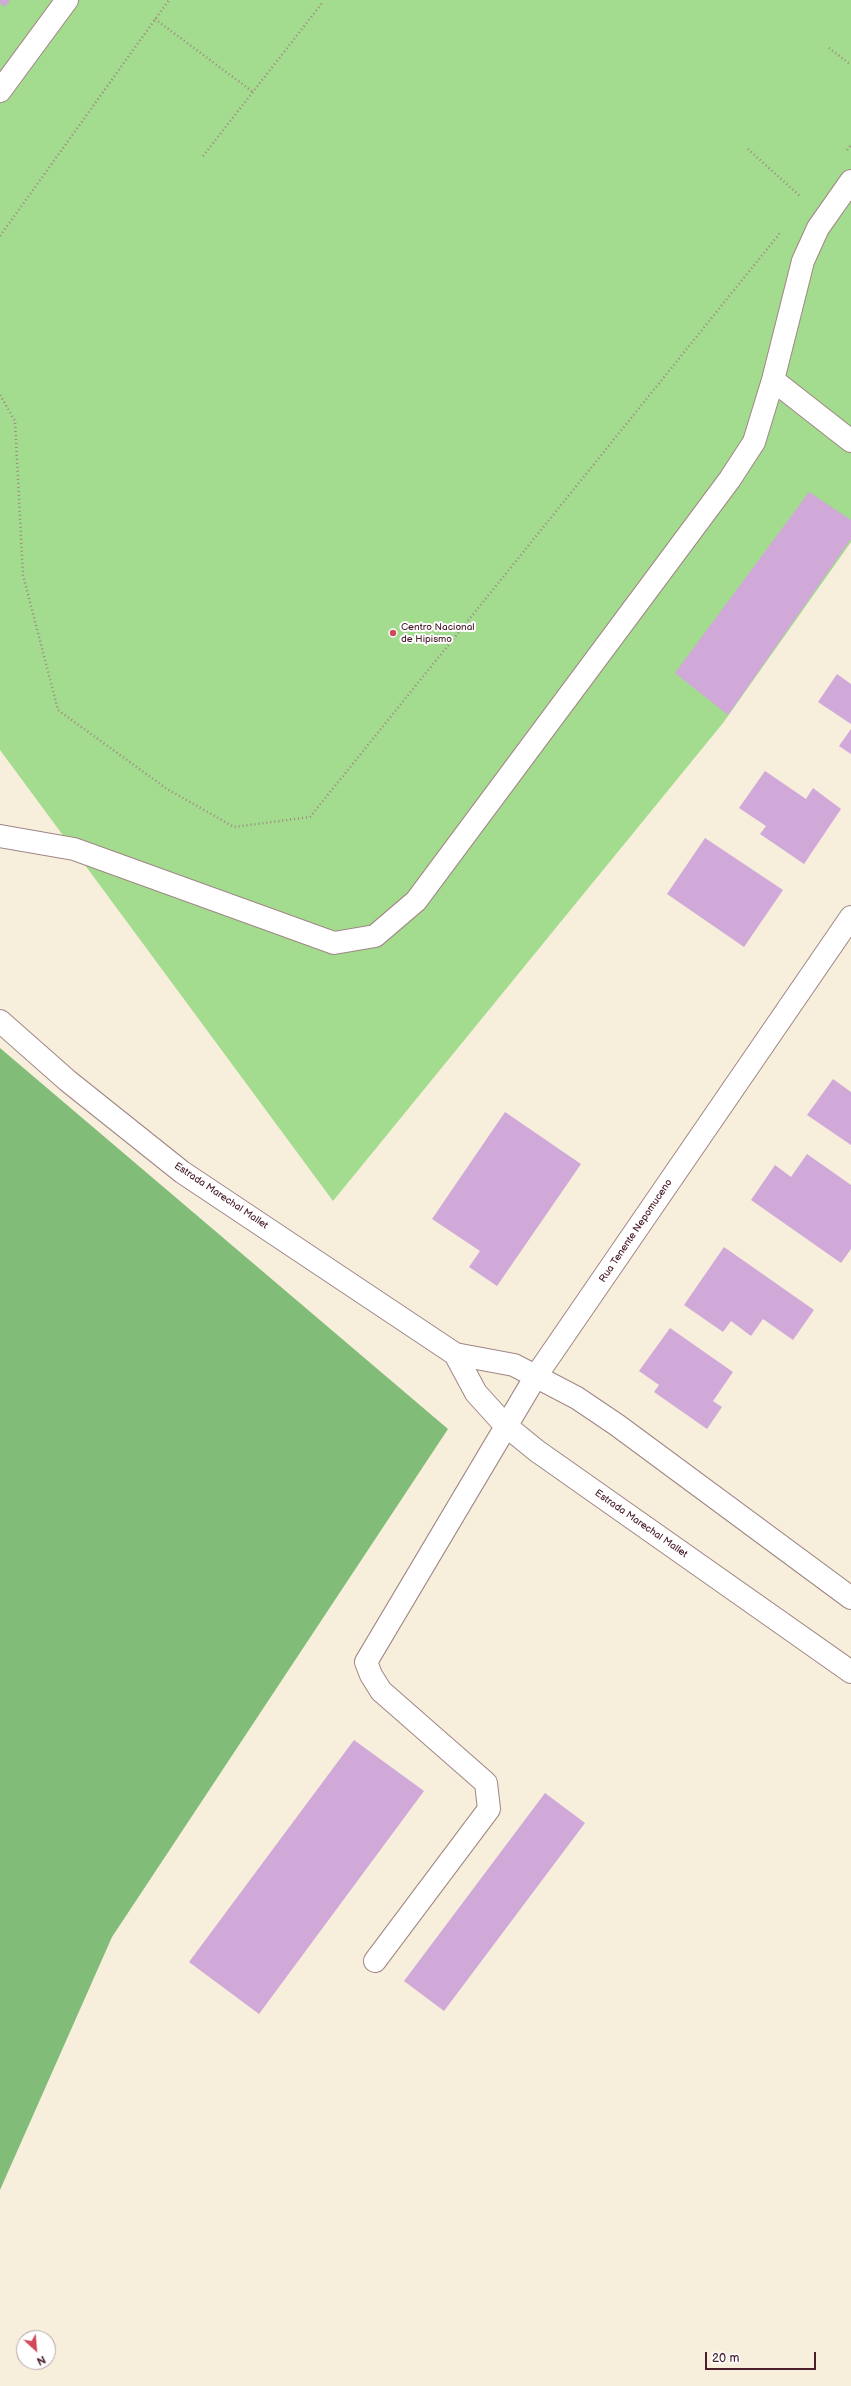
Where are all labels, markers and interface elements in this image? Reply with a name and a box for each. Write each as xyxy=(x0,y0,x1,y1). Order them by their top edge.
place label: Centro Nacional de Hipismo xyxy=(401,621,475,644)
marker: Centro Nacional de Hipismo xyxy=(388,628,398,638)
street label: Estrada Marechal Mallet xyxy=(172,1160,270,1232)
street label: Rua Tenente Nepomuceno xyxy=(597,1177,675,1285)
street label: Estrada Marechal Mallet xyxy=(592,1487,690,1561)
north arrow xyxy=(16,2330,56,2370)
scale bar xyxy=(707,2344,818,2370)
text: 20 m xyxy=(712,2351,739,2366)
text: N xyxy=(34,2353,48,2368)

